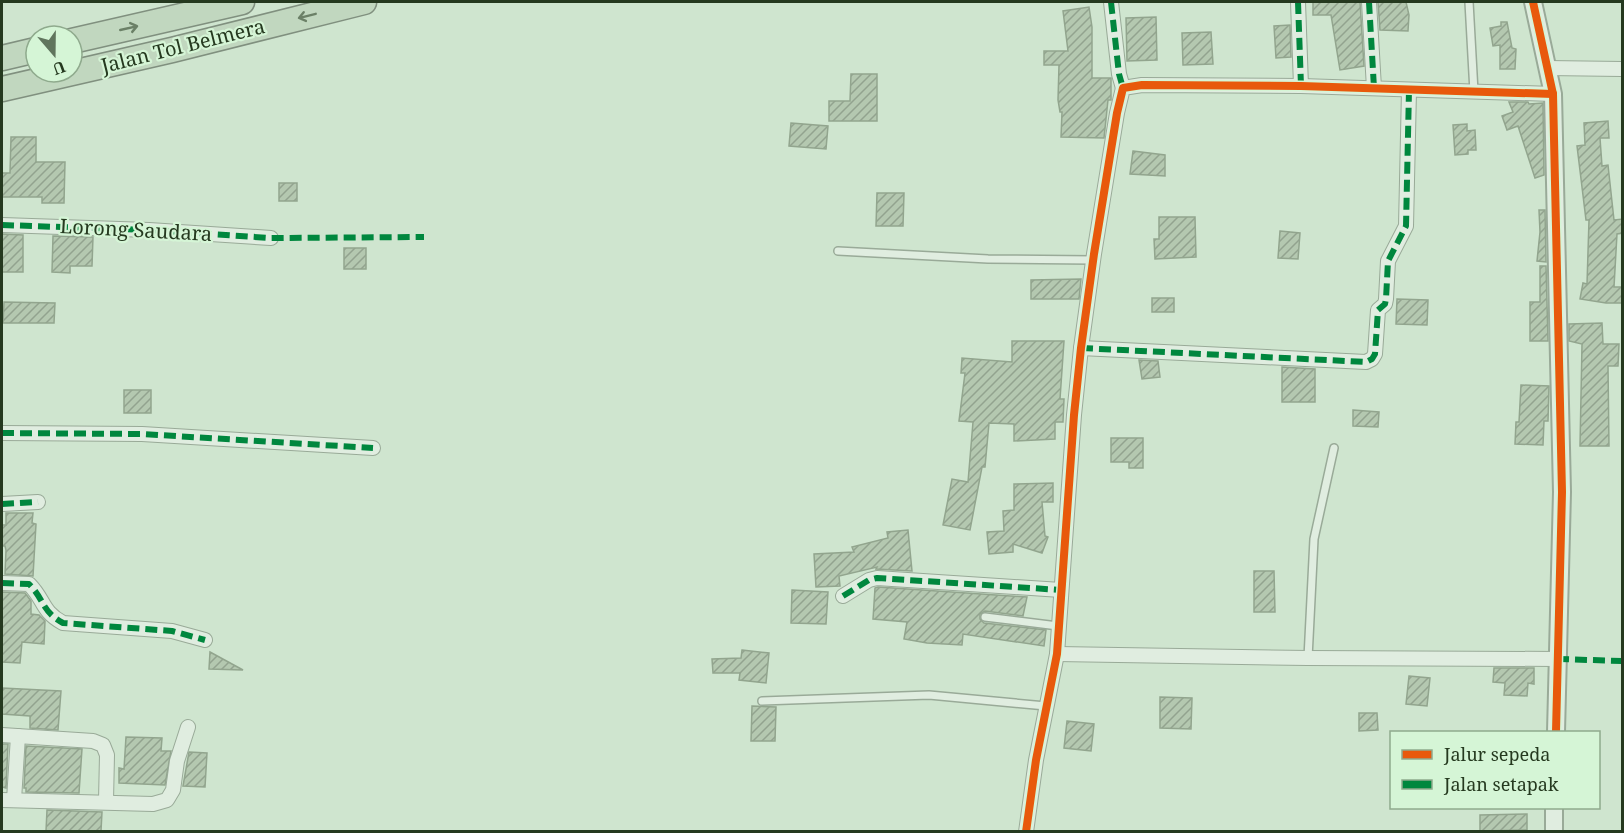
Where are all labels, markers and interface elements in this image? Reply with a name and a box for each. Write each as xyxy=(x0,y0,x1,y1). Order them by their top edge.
one-way arrow xyxy=(298,10,317,22)
street label: Jalan Tol Belmera xyxy=(97,12,268,79)
one-way arrow xyxy=(119,22,138,33)
north arrow xyxy=(24,24,84,84)
text: U xyxy=(50,56,69,80)
street label: Lorong Saudara xyxy=(59,212,213,247)
legend xyxy=(1390,731,1600,809)
text: Jalur sepeda xyxy=(1443,742,1550,766)
text: Jalan setapak xyxy=(1443,772,1559,796)

